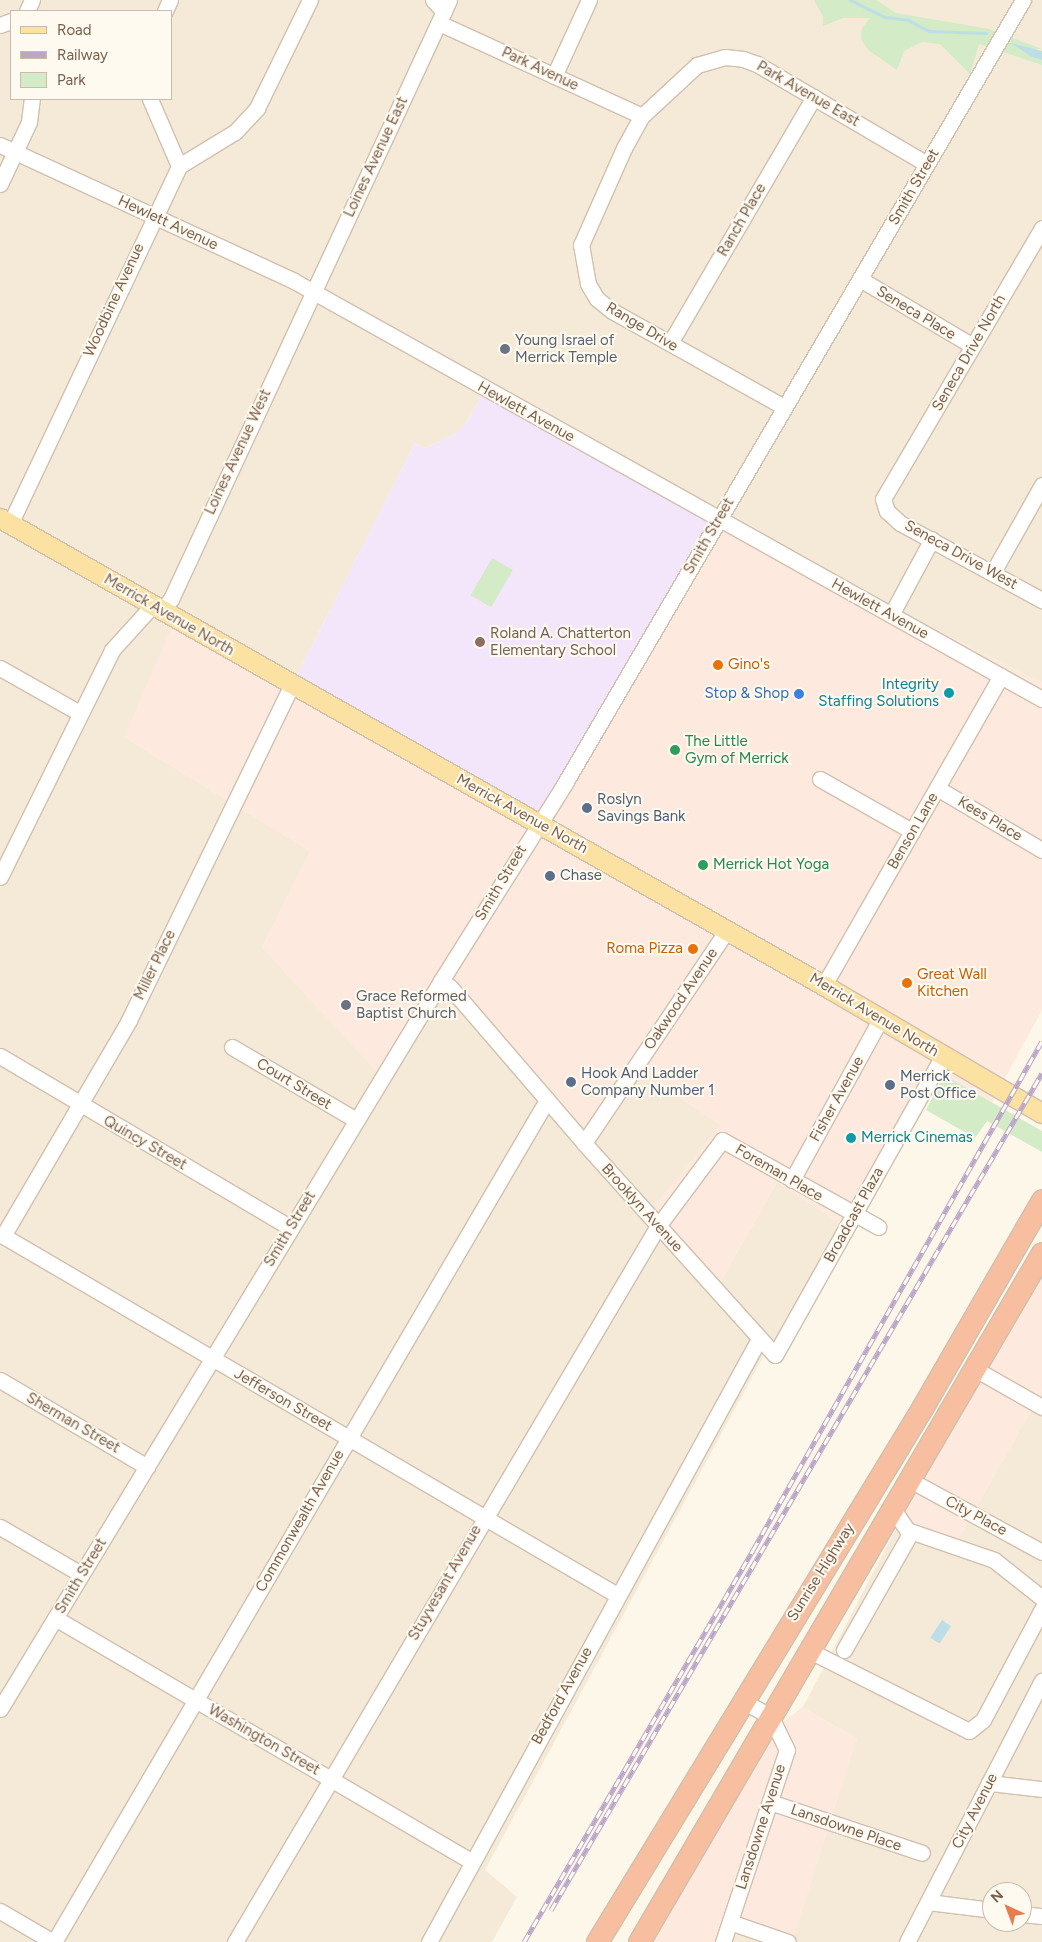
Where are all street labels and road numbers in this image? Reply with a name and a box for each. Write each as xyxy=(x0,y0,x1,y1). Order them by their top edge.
street label: Park Avenue xyxy=(499,43,581,95)
street label: Park Avenue East xyxy=(753,57,863,131)
street label: Loines Avenue East xyxy=(340,94,412,220)
street label: Smith Street xyxy=(885,146,943,228)
street label: Ranch Place xyxy=(714,180,770,260)
street label: Hewlett Avenue xyxy=(115,192,221,254)
street label: Woodbine Avenue xyxy=(80,240,148,360)
street label: Seneca Place xyxy=(873,282,959,344)
street label: Seneca Drive North xyxy=(928,292,1010,414)
street label: Range Drive xyxy=(603,298,681,356)
street label: Hewlett Avenue xyxy=(474,378,578,446)
street label: Loines Avenue West xyxy=(201,386,275,518)
street label: Smith Street xyxy=(680,495,738,577)
street label: Seneca Drive West xyxy=(901,516,1021,594)
street label: Merrick Avenue North xyxy=(101,570,237,660)
street label: Hewlett Avenue xyxy=(828,575,932,643)
street label: Merrick Avenue North xyxy=(453,770,591,858)
street label: Benson Lane xyxy=(884,789,942,873)
street label: Kees Place xyxy=(954,793,1026,845)
street label: Smith Street xyxy=(471,842,531,924)
street label: Miller Place xyxy=(130,927,180,1003)
street label: Oakwood Avenue xyxy=(640,945,722,1053)
street label: Merrick Avenue North xyxy=(806,969,942,1061)
street label: Fisher Avenue xyxy=(806,1053,868,1145)
street label: Court Street xyxy=(253,1055,335,1113)
street label: Quincy Street xyxy=(100,1112,190,1174)
street label: Foreman Place xyxy=(732,1141,826,1205)
street label: Brooklyn Avenue xyxy=(598,1160,686,1256)
street label: Broadcast Plaza xyxy=(820,1164,888,1266)
street label: Smith Street xyxy=(260,1188,320,1270)
street label: Jefferson Street xyxy=(231,1365,335,1435)
street label: Sherman Street xyxy=(23,1389,123,1457)
street label: Commonwealth Avenue xyxy=(252,1447,348,1595)
street label: City Place xyxy=(942,1492,1010,1540)
street label: Sunrise Highway xyxy=(784,1520,858,1624)
street label: Stuyvesant Avenue xyxy=(405,1522,485,1644)
street label: Smith Street xyxy=(51,1535,111,1617)
street label: Bedford Avenue xyxy=(528,1644,596,1748)
street label: Washington Street xyxy=(205,1701,323,1779)
street label: Lansdowne Avenue xyxy=(732,1762,790,1892)
street label: City Avenue xyxy=(948,1770,1002,1852)
street label: Lansdowne Place xyxy=(788,1801,904,1855)

